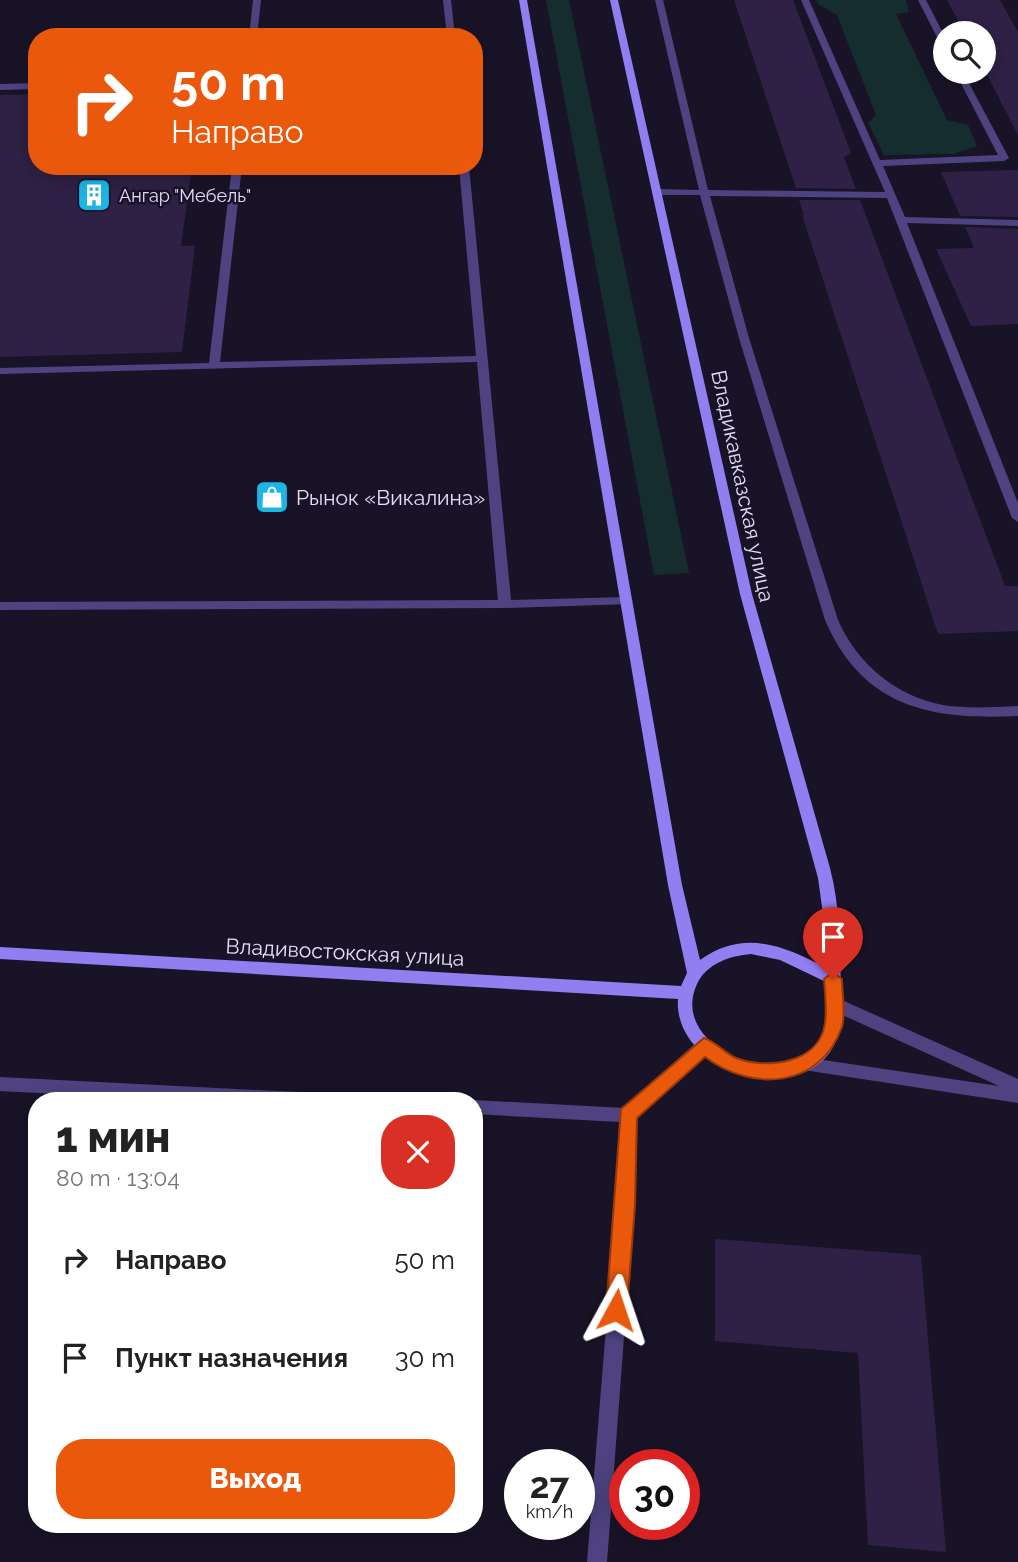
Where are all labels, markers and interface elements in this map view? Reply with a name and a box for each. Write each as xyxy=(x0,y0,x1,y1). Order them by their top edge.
map controls xyxy=(933,21,996,84)
button: search xyxy=(933,21,996,84)
text: 50 m xyxy=(171,54,286,111)
icon: right xyxy=(56,56,147,147)
text: Направо xyxy=(171,113,303,150)
building icon: Ангар "Мебель" xyxy=(75,176,113,214)
place label: Ангар "Мебель" xyxy=(119,185,251,206)
street label: Владикавказская улица xyxy=(706,368,780,604)
shop icon: Рынок «Викалина» xyxy=(253,478,291,516)
place label: Рынок «Викалина» xyxy=(296,485,485,510)
pin xyxy=(803,907,863,979)
icon: arrive xyxy=(814,918,852,956)
street label: Владивостокская улица xyxy=(225,933,465,971)
text: 1 мин xyxy=(56,1113,170,1162)
button: close xyxy=(381,1115,455,1189)
text: 80 m · 13:04 xyxy=(56,1164,180,1191)
icon: right xyxy=(56,1241,94,1279)
text: Направо xyxy=(115,1245,226,1275)
text: 50 m xyxy=(394,1245,455,1275)
position arrow xyxy=(579,1273,653,1347)
icon: arrive xyxy=(56,1339,94,1377)
text: Пункт назначения xyxy=(115,1343,348,1373)
text: 30 m xyxy=(395,1343,455,1373)
button: Выход xyxy=(56,1439,455,1519)
speed limit sign: 30 xyxy=(609,1449,700,1540)
text: 27 xyxy=(530,1465,569,1506)
text: km/h xyxy=(526,1501,573,1522)

